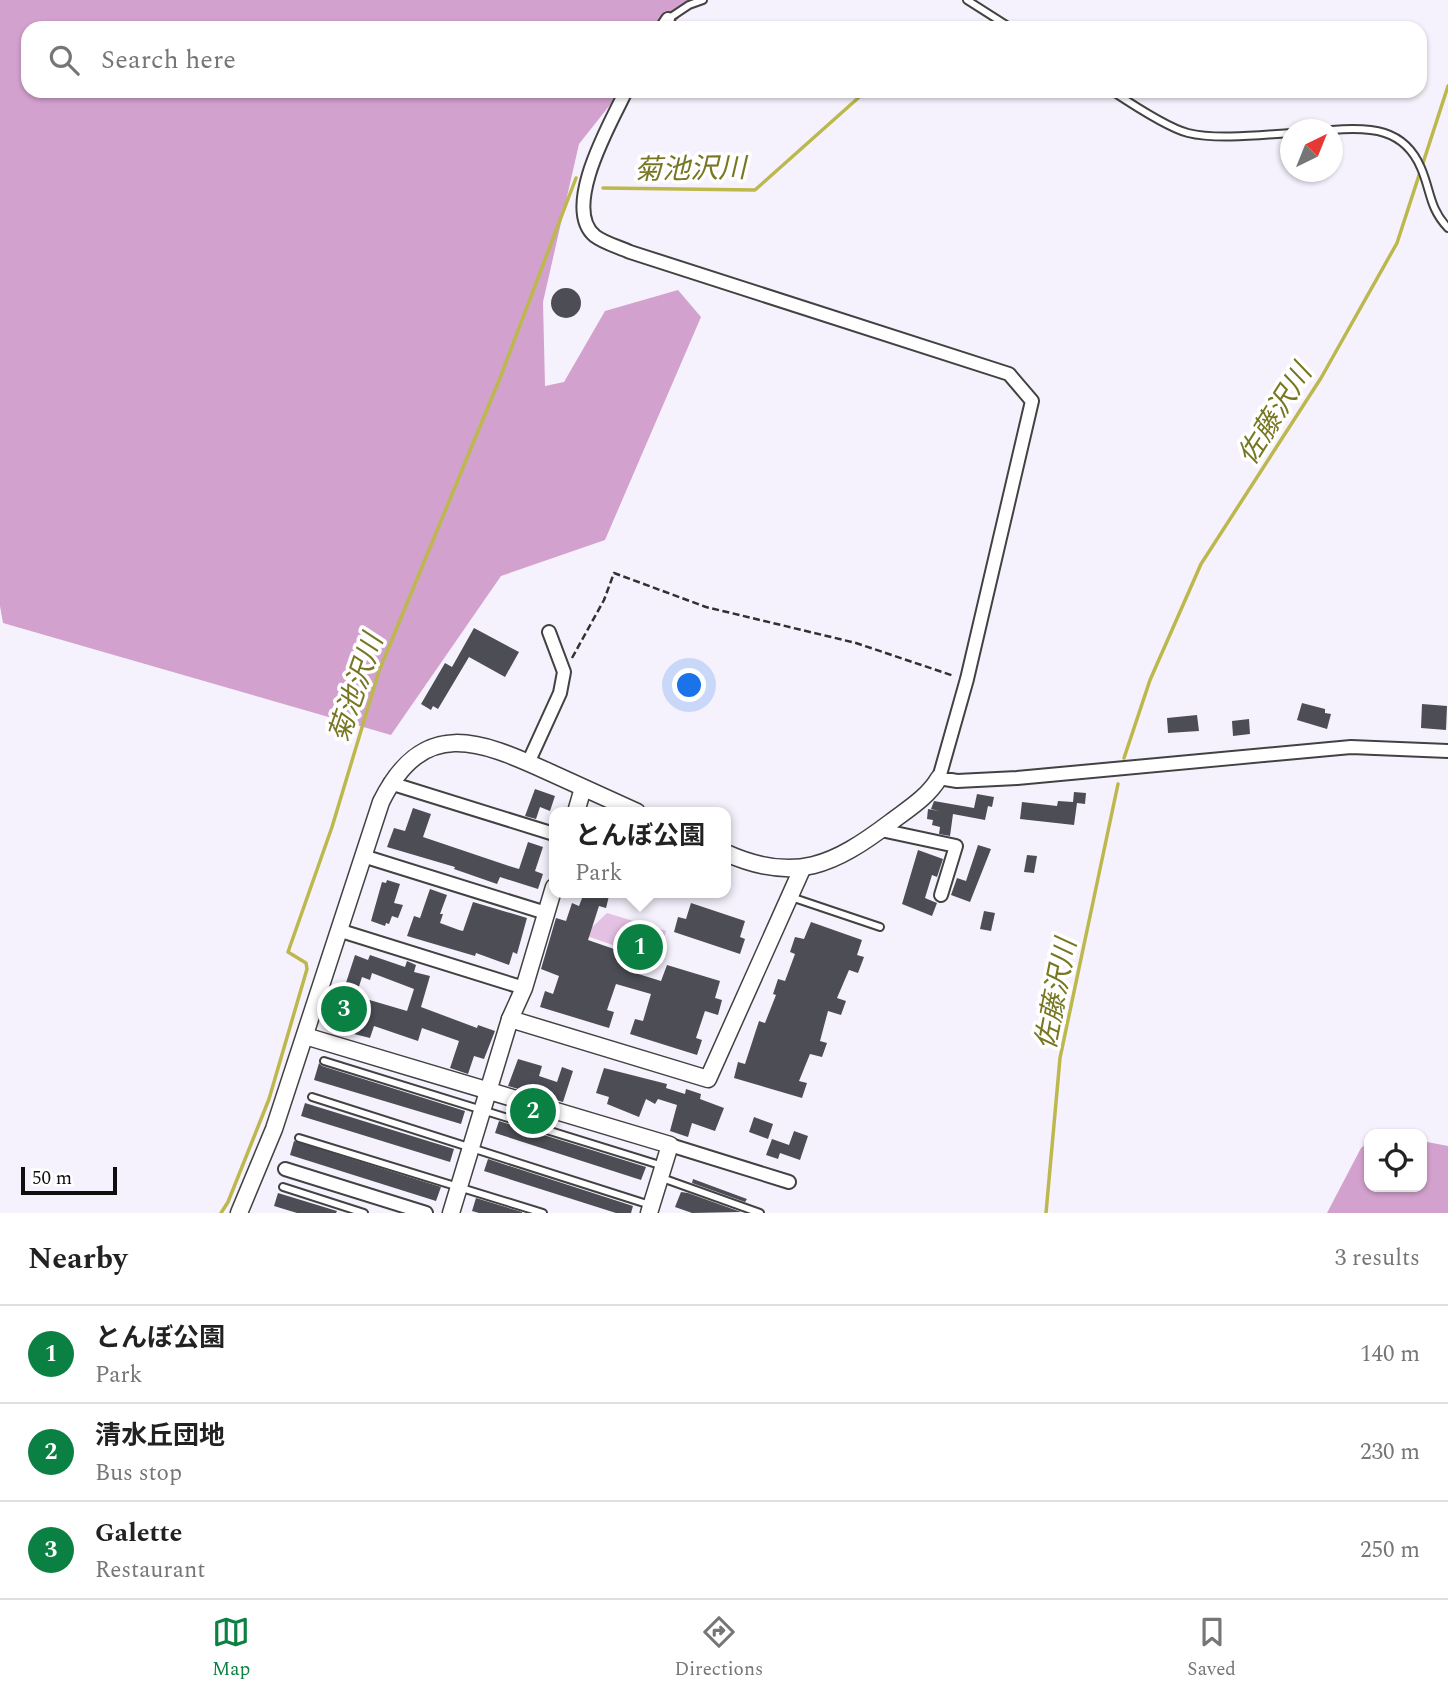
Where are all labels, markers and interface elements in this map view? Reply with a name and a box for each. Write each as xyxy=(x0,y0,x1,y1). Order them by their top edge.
search box xyxy=(21,21,1427,98)
text: Search here xyxy=(101,40,236,80)
icon: search xyxy=(45,41,83,79)
north arrow xyxy=(1280,119,1343,182)
water label: 菊池沢川 xyxy=(634,147,749,192)
water label: 佐藤沢川 xyxy=(1227,353,1325,474)
water label: 菊池沢川 xyxy=(318,626,396,748)
your location xyxy=(672,668,706,702)
popup xyxy=(549,807,731,898)
text: とんぼ公園 xyxy=(575,816,705,856)
text: Park xyxy=(575,856,622,891)
pin: 1 xyxy=(617,921,663,973)
water label: 佐藤沢川 xyxy=(1025,932,1089,1053)
pin: 3 xyxy=(321,983,367,1035)
pin: 2 xyxy=(510,1085,556,1137)
map controls xyxy=(1364,1129,1427,1192)
button: locate xyxy=(1364,1129,1427,1192)
scale bar xyxy=(21,1164,117,1196)
text: 50 m xyxy=(32,1164,72,1193)
text: Nearby xyxy=(28,1236,127,1282)
text: 3 results xyxy=(1335,1241,1420,1276)
text: とんぼ公園 xyxy=(95,1318,225,1358)
text: 1 xyxy=(45,1337,57,1372)
text: 140 m xyxy=(1360,1337,1420,1372)
text: Park xyxy=(95,1358,142,1393)
text: 清水丘団地 xyxy=(95,1416,225,1456)
text: 2 xyxy=(45,1435,57,1470)
text: 230 m xyxy=(1360,1435,1420,1470)
text: Bus stop xyxy=(95,1456,182,1491)
text: Galette xyxy=(95,1513,182,1553)
text: 3 xyxy=(45,1533,57,1568)
text: 250 m xyxy=(1360,1533,1420,1568)
text: Restaurant xyxy=(95,1553,205,1588)
tab: Map xyxy=(212,1613,250,1684)
tab: Directions xyxy=(674,1613,763,1684)
tab: Saved xyxy=(1187,1613,1236,1684)

